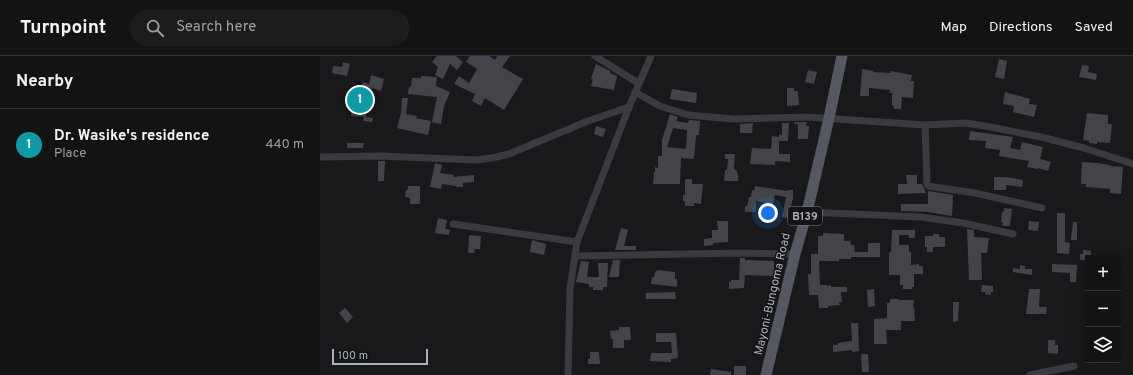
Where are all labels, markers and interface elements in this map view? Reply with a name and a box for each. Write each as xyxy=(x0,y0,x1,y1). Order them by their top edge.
search box xyxy=(130,10,410,46)
text: Turnpoint xyxy=(20,16,106,40)
icon: search xyxy=(144,17,166,39)
text: Search here xyxy=(176,18,256,37)
text: Map xyxy=(941,19,967,36)
text: Directions xyxy=(989,19,1053,36)
text: Saved xyxy=(1075,19,1113,36)
text: Nearby xyxy=(16,71,73,93)
pin: 1 xyxy=(347,85,373,115)
text: Dr. Wasike's residence xyxy=(54,127,209,146)
text: 1 xyxy=(26,137,32,153)
text: 440 m xyxy=(265,137,304,153)
text: Place xyxy=(54,146,86,162)
your location xyxy=(758,203,778,223)
road number: B139 xyxy=(788,207,822,225)
street label: Mayoni-Bungoma Road xyxy=(751,231,795,357)
map controls xyxy=(1085,255,1121,363)
button: + xyxy=(1085,255,1121,291)
button: − xyxy=(1085,291,1121,327)
button: layers xyxy=(1085,327,1121,363)
scale bar xyxy=(332,347,428,366)
text: 100 m xyxy=(338,349,368,363)

